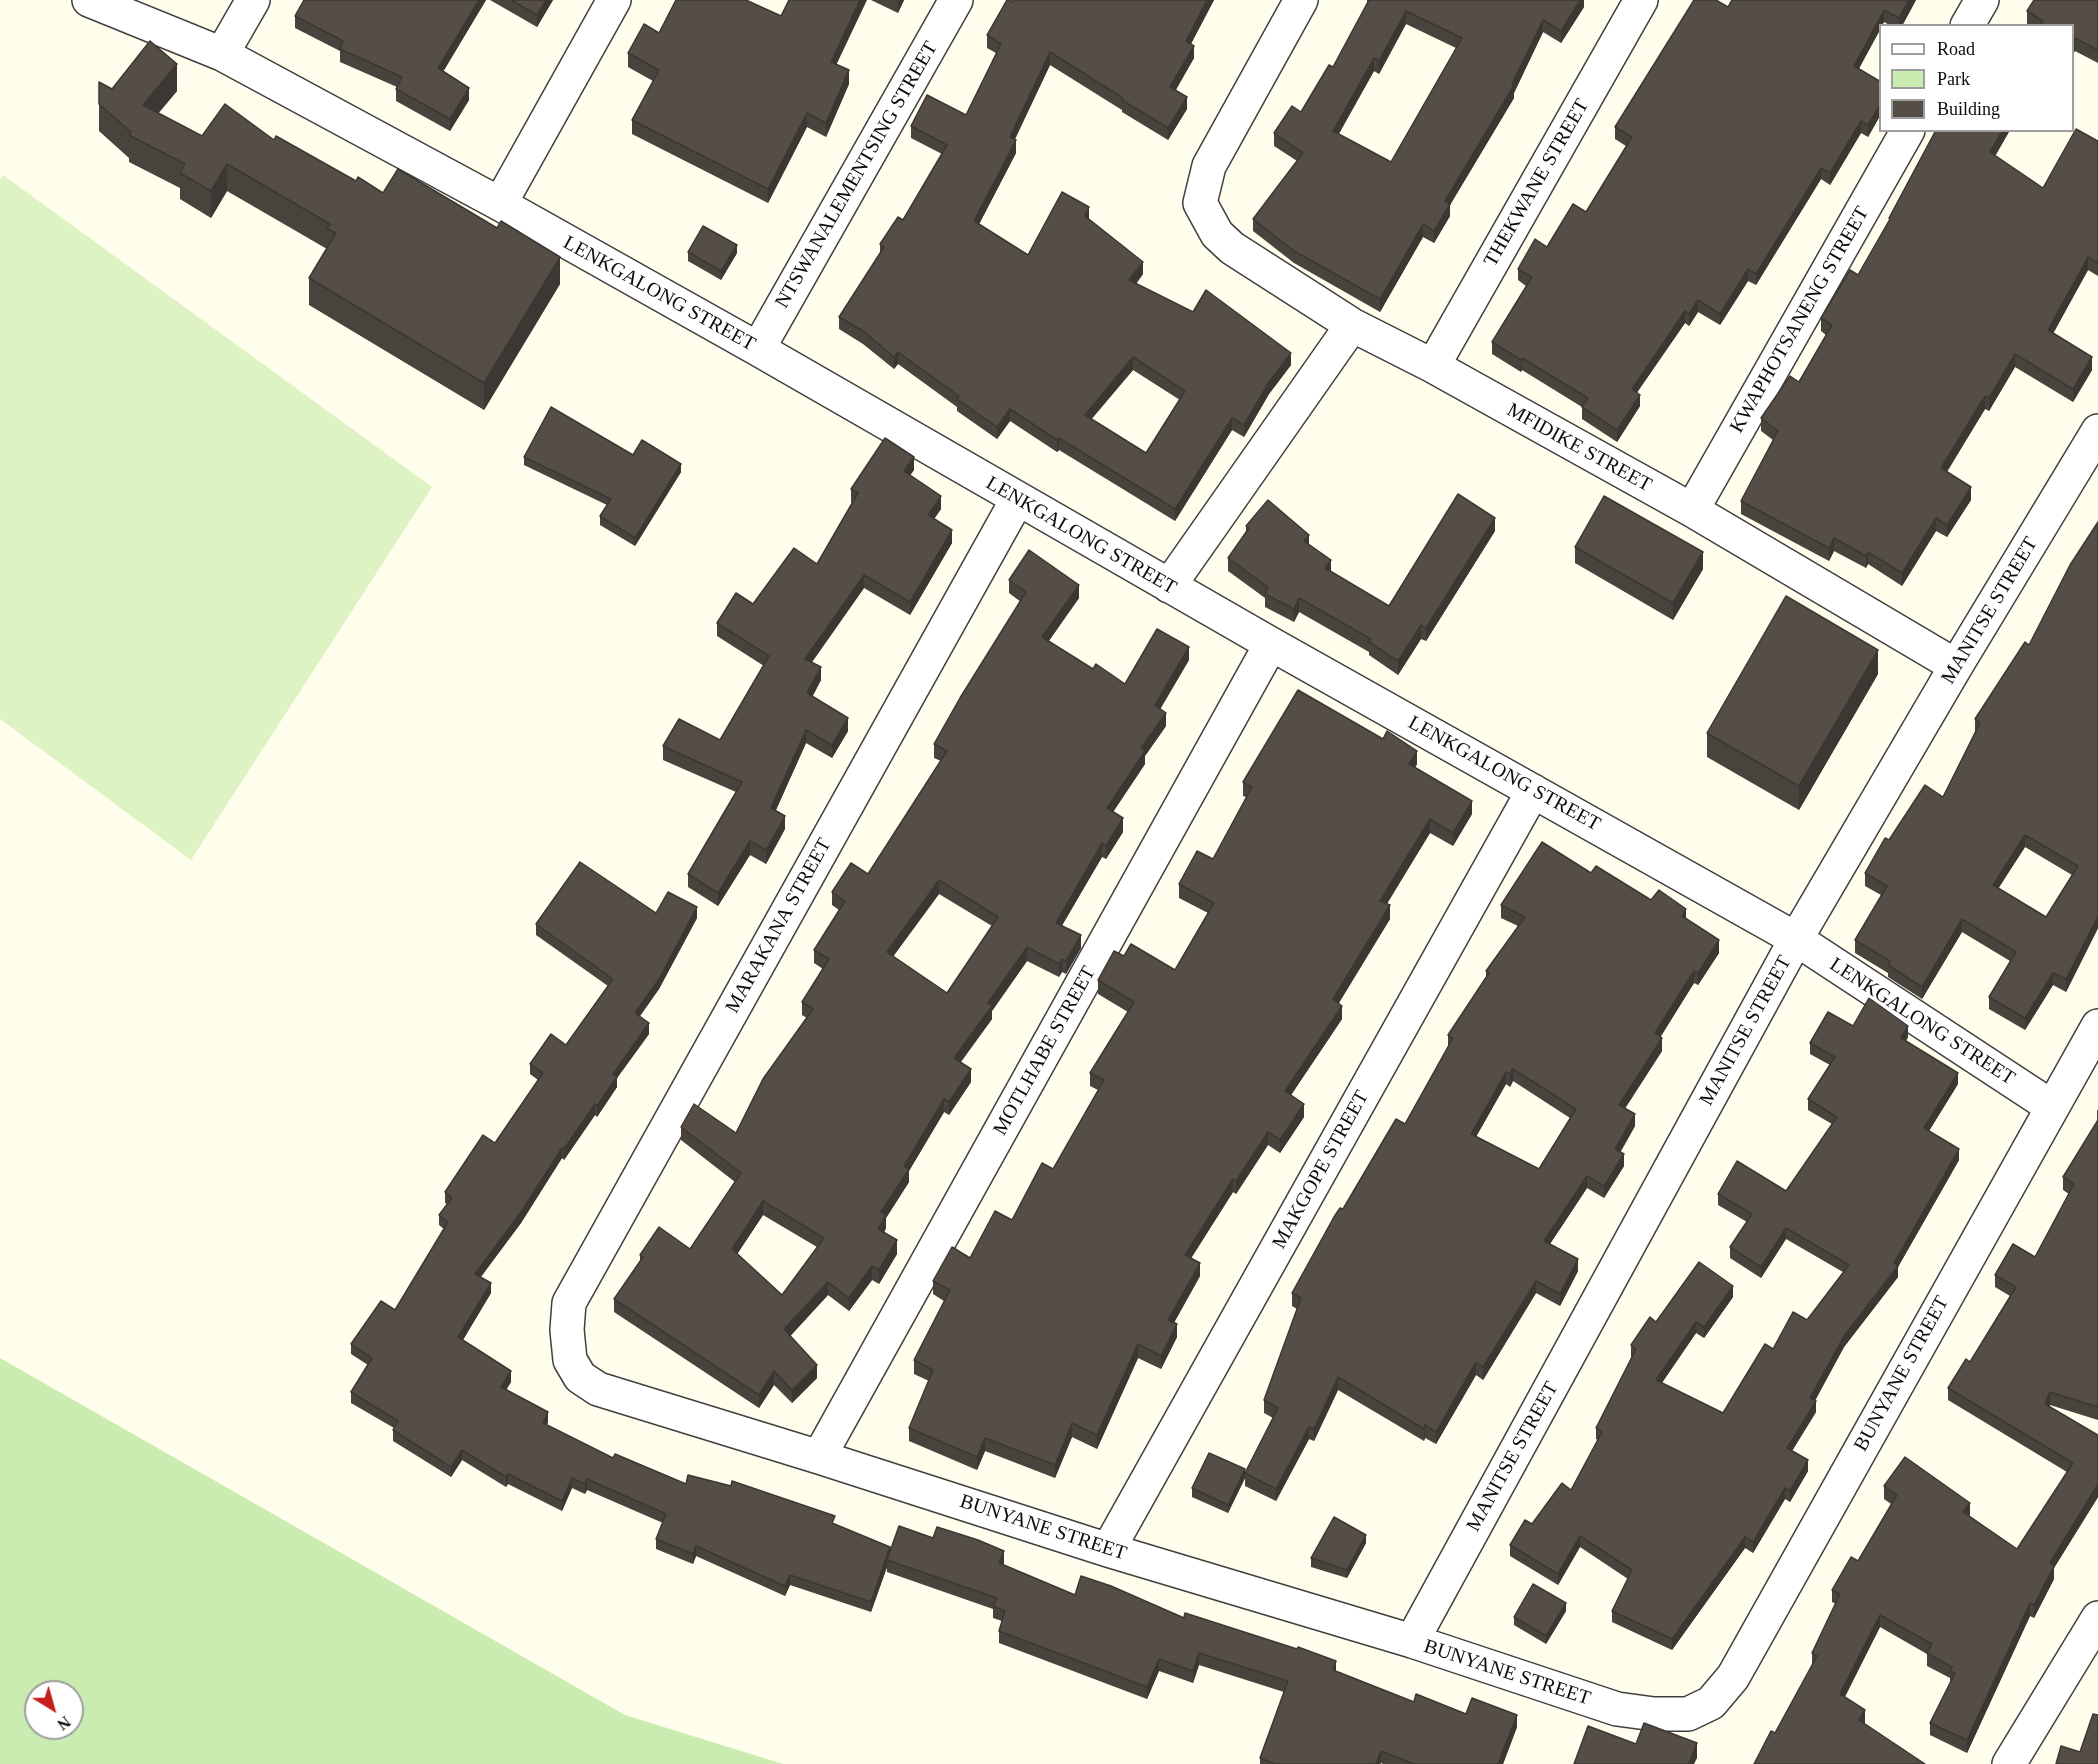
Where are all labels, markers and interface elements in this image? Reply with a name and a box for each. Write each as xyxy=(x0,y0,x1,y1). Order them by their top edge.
legend xyxy=(1879,24,2074,132)
street label: NTSWANALEMENTSING STREET xyxy=(771,37,943,313)
text: Road xyxy=(1937,39,1975,59)
text: Park xyxy=(1937,69,1970,89)
street label: THEKWANE STREET xyxy=(1479,95,1595,271)
text: Building xyxy=(1937,99,2000,119)
street label: KWAPHOTSANENG STREET xyxy=(1725,203,1875,437)
street label: LENKGALONG STREET xyxy=(559,231,759,357)
street label: MFIDIKE STREET xyxy=(1502,398,1656,498)
street label: LENKGALONG STREET xyxy=(981,472,1181,600)
street label: MANITSE STREET xyxy=(1937,533,2043,689)
street label: LENKGALONG STREET xyxy=(1404,711,1604,837)
street label: MARAKANA STREET xyxy=(721,834,837,1018)
street label: MANITSE STREET xyxy=(1695,952,1797,1110)
street label: LENKGALONG STREET xyxy=(1825,953,2019,1091)
street label: MOTLHABE STREET xyxy=(989,962,1101,1140)
street label: MAKGOPE STREET xyxy=(1268,1087,1374,1253)
street label: BUNYANE STREET xyxy=(1849,1292,1955,1456)
street label: MANITSE STREET xyxy=(1462,1378,1564,1536)
street label: BUNYANE STREET xyxy=(957,1490,1129,1566)
street label: BUNYANE STREET xyxy=(1421,1635,1593,1711)
north arrow xyxy=(24,1680,84,1740)
text: N xyxy=(54,1713,74,1733)

